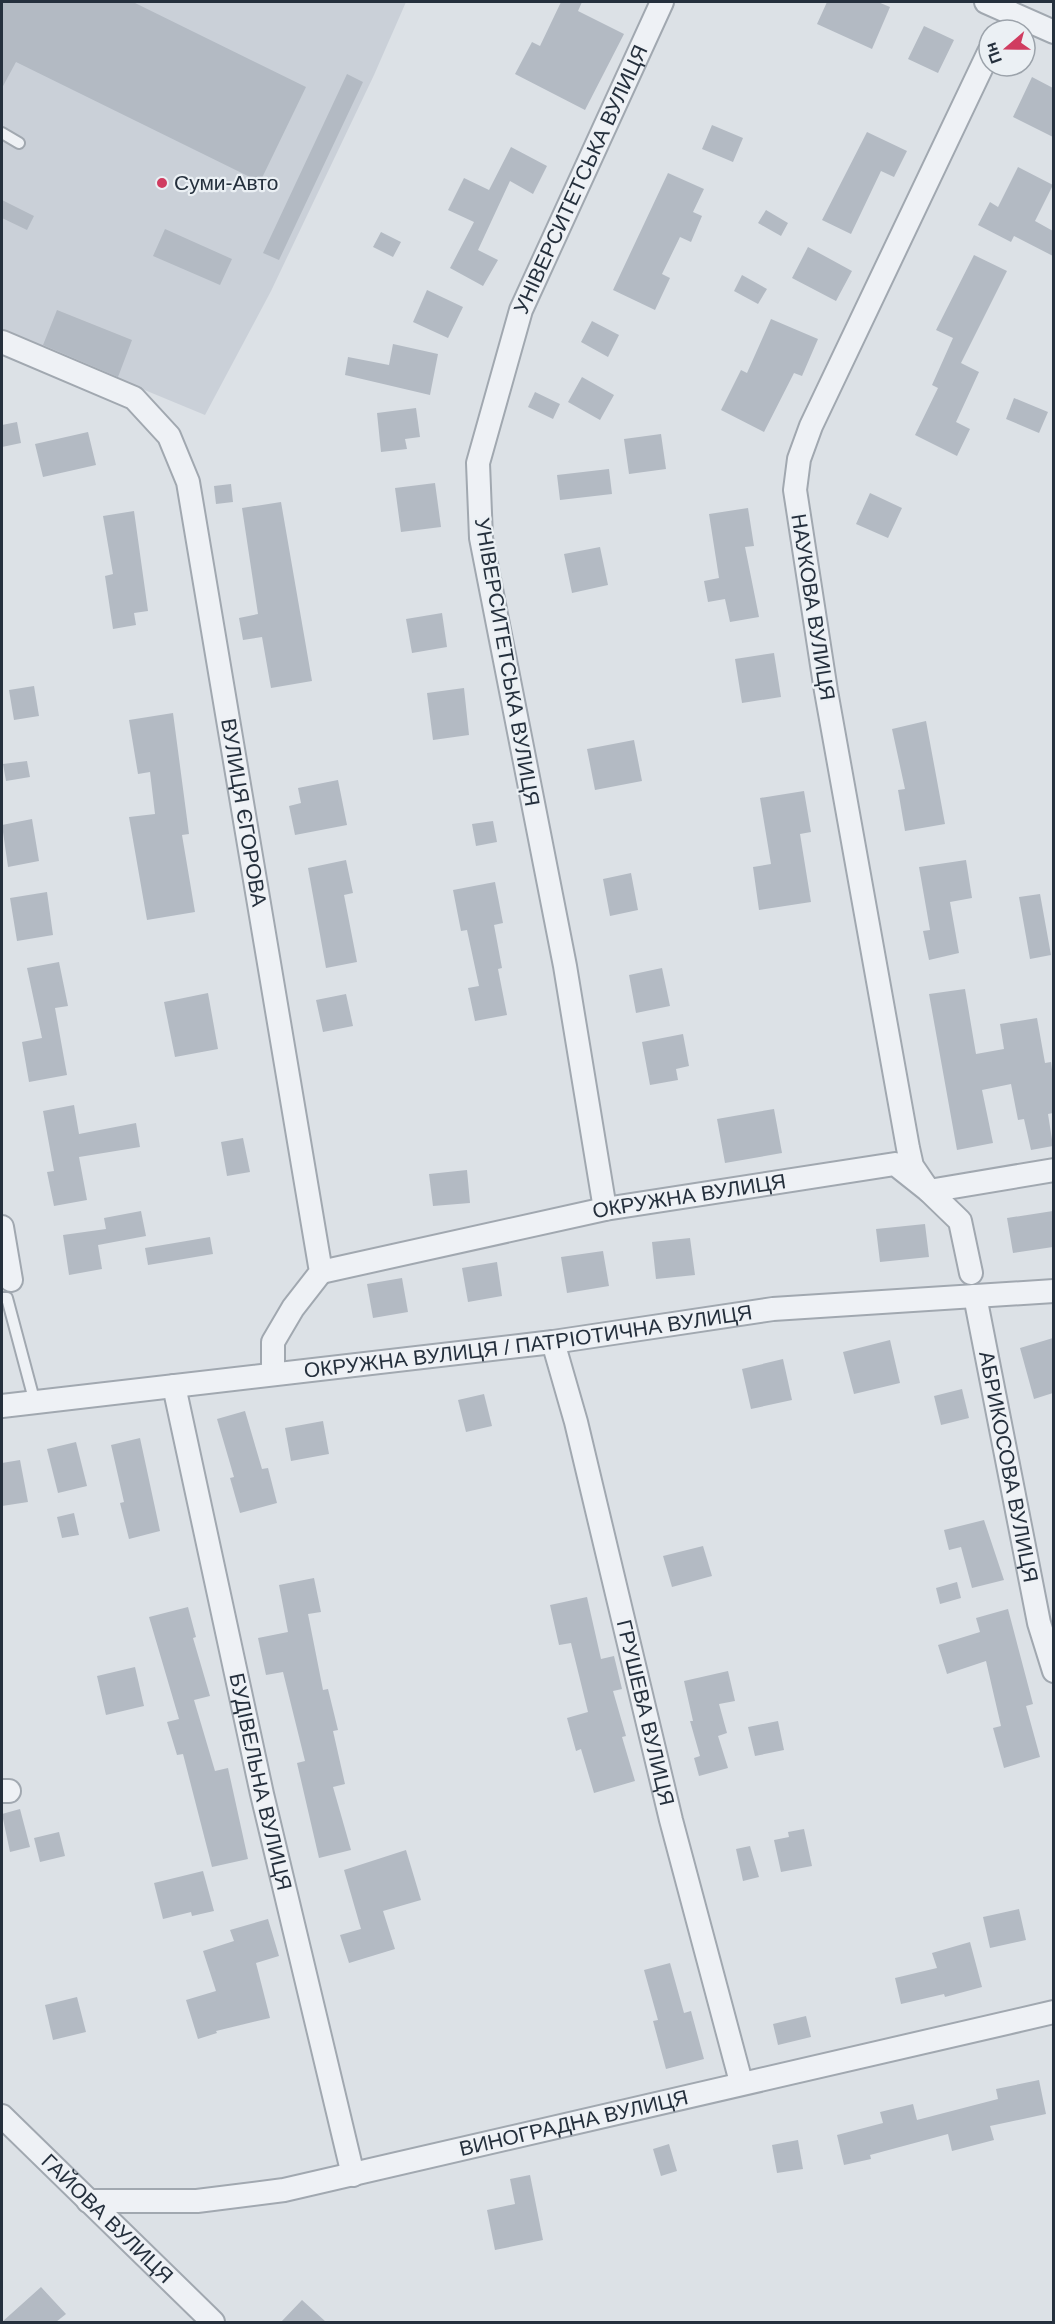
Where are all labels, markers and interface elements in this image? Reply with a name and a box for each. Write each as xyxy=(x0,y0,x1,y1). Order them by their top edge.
north arrow xyxy=(977,18,1037,78)
text: Пн xyxy=(982,40,1005,66)
street label: УНІВЕРСИТЕТСЬКА ВУЛИЦЯ xyxy=(509,41,652,317)
place label: Суми-Авто xyxy=(174,171,278,194)
marker: Суми-Авто xyxy=(155,176,169,190)
street label: НАУКОВА ВУЛИЦЯ xyxy=(787,512,840,702)
street label: УНІВЕРСИТЕТСЬКА ВУЛИЦЯ xyxy=(471,516,544,808)
street label: ВУЛИЦЯ ЄГОРОВА xyxy=(217,717,271,908)
street label: ОКРУЖНА ВУЛИЦЯ xyxy=(590,1169,787,1222)
street label: ОКРУЖНА ВУЛИЦЯ / ПАТРІОТИЧНА ВУЛИЦЯ xyxy=(303,1300,754,1382)
street label: АБРИКОСОВА ВУЛИЦЯ xyxy=(975,1349,1043,1584)
street label: ГРУШЕВА ВУЛИЦЯ xyxy=(613,1617,679,1808)
street label: БУДІВЕЛЬНА ВУЛИЦЯ xyxy=(225,1671,297,1892)
street label: ВИНОГРАДНА ВУЛИЦЯ xyxy=(457,2085,690,2160)
street label: ГАЙОВА ВУЛИЦЯ xyxy=(37,2149,178,2287)

